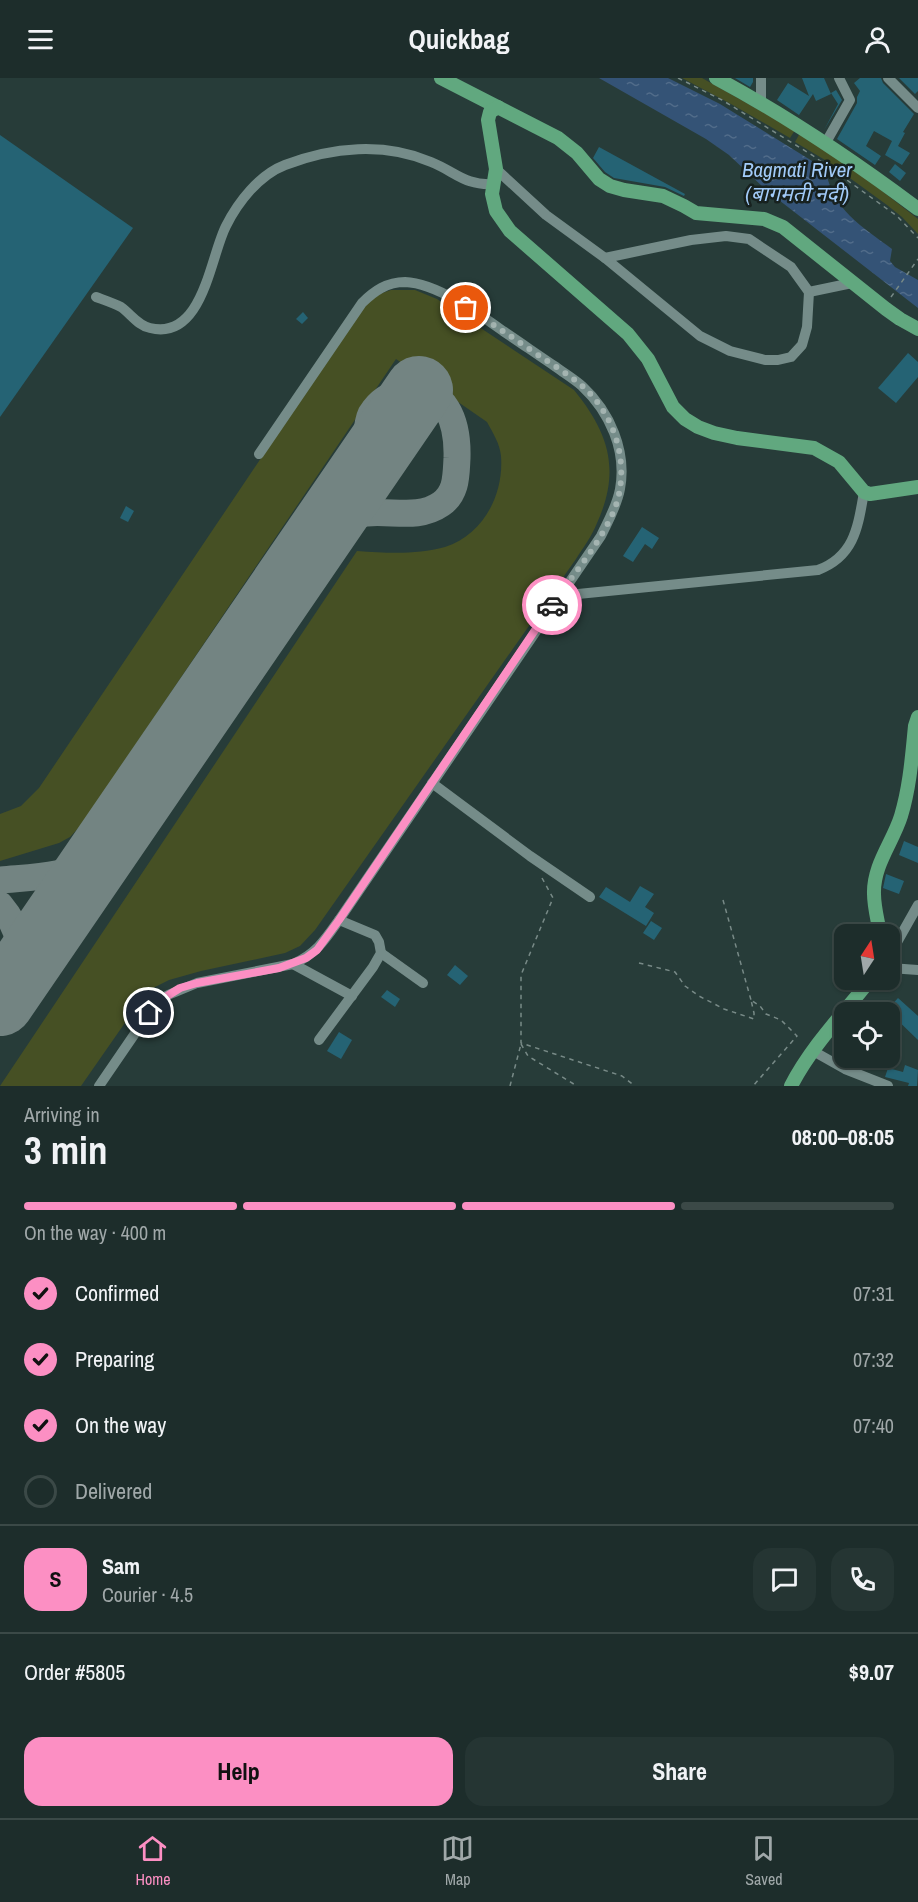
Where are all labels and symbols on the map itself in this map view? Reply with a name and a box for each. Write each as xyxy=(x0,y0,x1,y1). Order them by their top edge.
water label: Bagmati River (बागमती नदी) xyxy=(742,155,853,208)
pin xyxy=(440,282,491,333)
courier xyxy=(522,575,582,635)
north arrow xyxy=(834,924,900,990)
pin xyxy=(123,987,174,1038)

